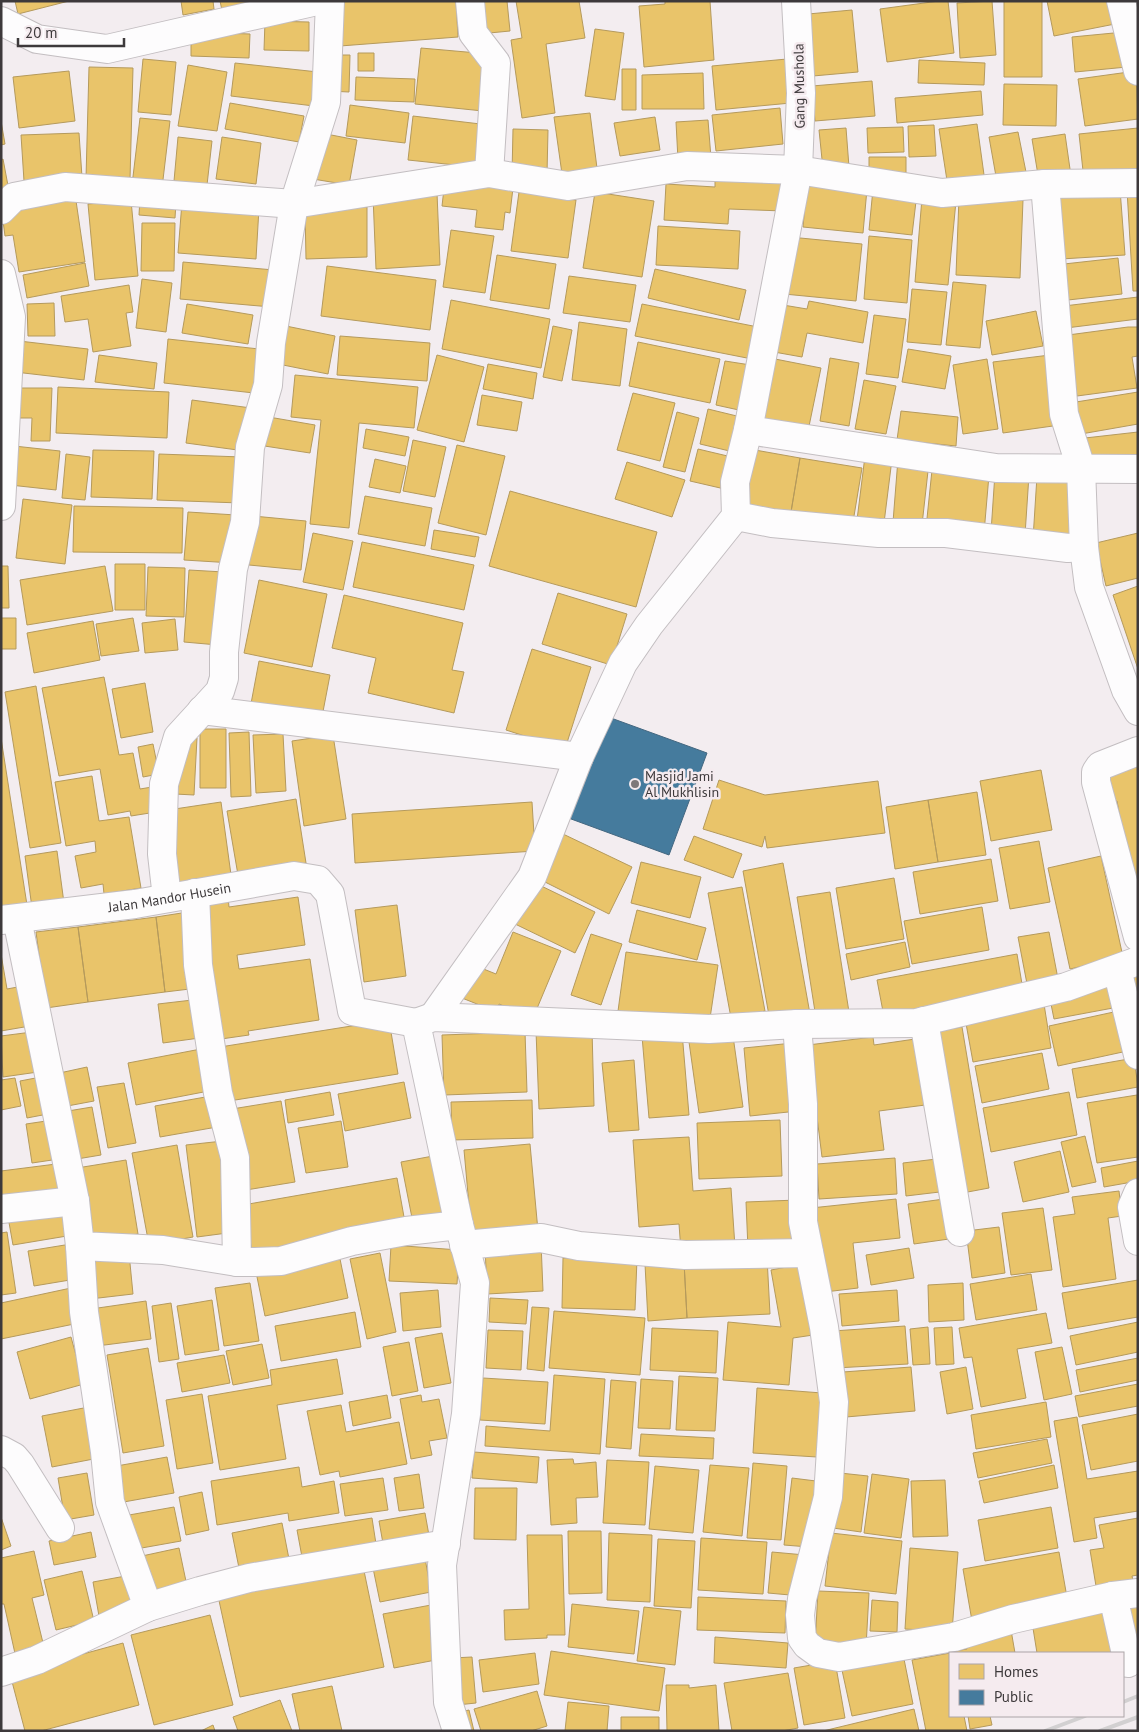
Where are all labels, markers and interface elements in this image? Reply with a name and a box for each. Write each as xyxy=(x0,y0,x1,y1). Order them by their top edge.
scale bar xyxy=(18,15,124,47)
text: 20 m xyxy=(25,23,58,42)
street label: Gang Mushola xyxy=(789,43,809,129)
place label: Masjid Jami Al Mukhlisin xyxy=(645,767,719,801)
marker: Masjid Jami Al Mukhlisin xyxy=(629,778,641,790)
street label: Jalan Mandor Husein xyxy=(106,878,232,916)
legend xyxy=(949,1652,1124,1717)
text: Homes xyxy=(994,1662,1038,1681)
text: Public xyxy=(994,1687,1033,1706)

